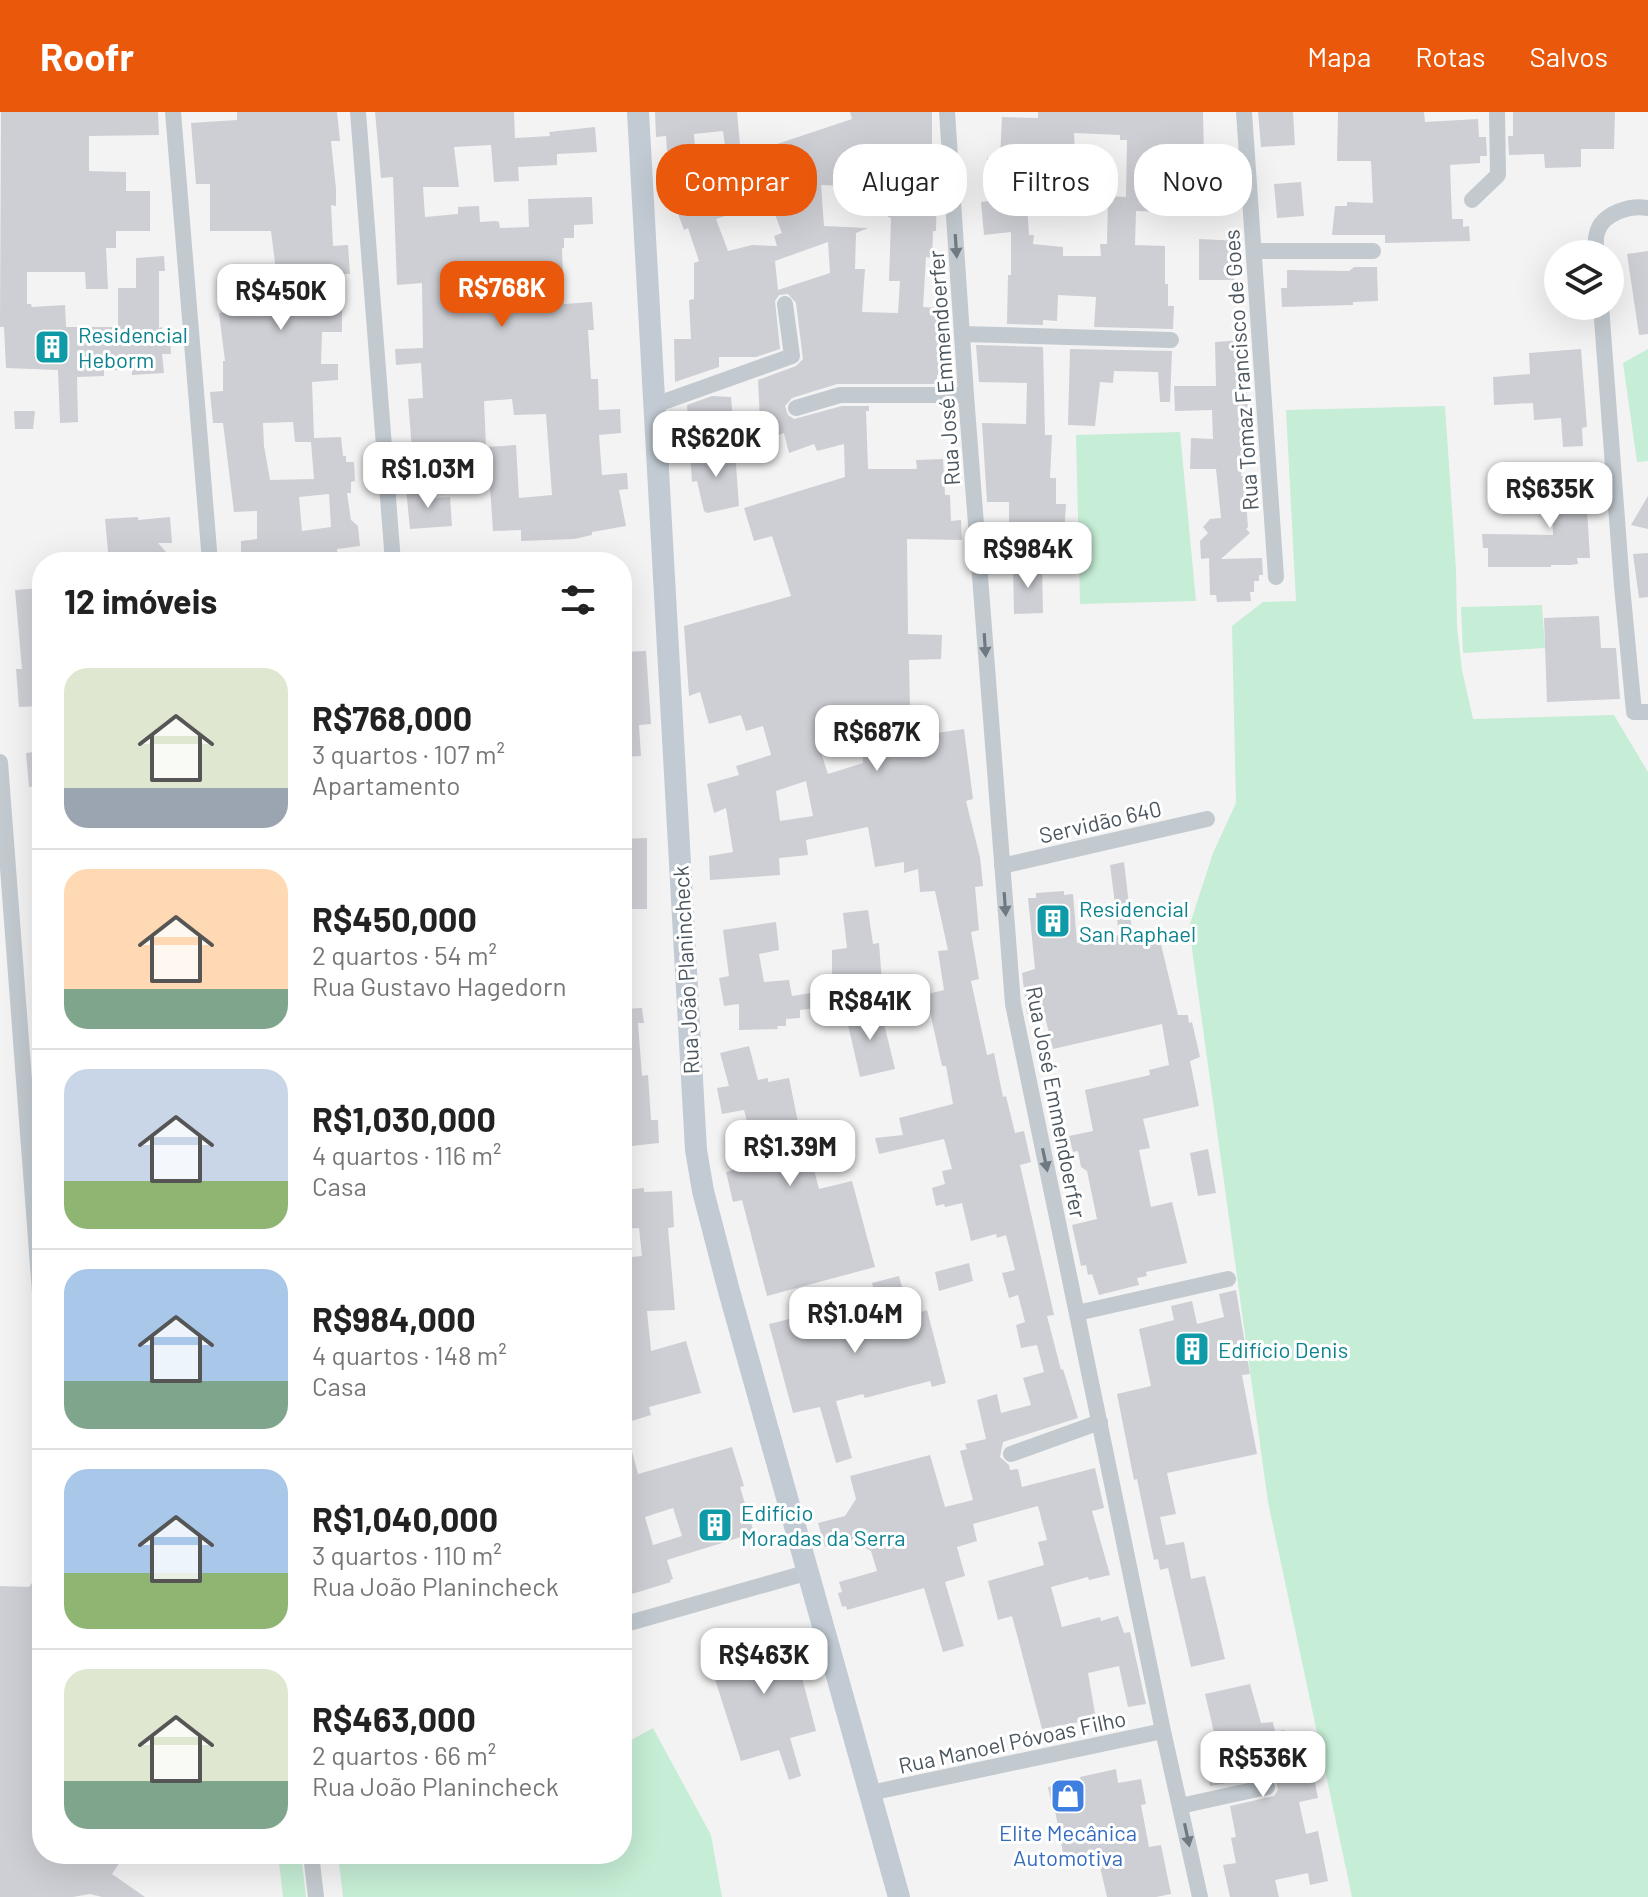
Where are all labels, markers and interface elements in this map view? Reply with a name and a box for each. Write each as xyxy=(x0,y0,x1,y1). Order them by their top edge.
text: Roofr xyxy=(40,33,134,79)
text: Mapa xyxy=(1307,39,1371,73)
text: Rotas xyxy=(1415,39,1485,73)
text: Salvos xyxy=(1529,39,1608,73)
chip: Comprar xyxy=(656,144,817,216)
chip: Alugar xyxy=(833,144,967,216)
chip: Filtros xyxy=(983,144,1118,216)
chip: Novo xyxy=(1134,144,1252,216)
street label: Rua Tomaz Francisco de Goes xyxy=(1217,229,1263,511)
one-way arrow xyxy=(950,234,963,259)
map controls xyxy=(1544,240,1624,320)
button: layers xyxy=(1544,240,1624,320)
street label: Rua José Emmendoerfer xyxy=(922,249,964,487)
pin: R$768K xyxy=(437,261,567,329)
pin: R$450K xyxy=(216,264,346,332)
text: R$768K xyxy=(458,271,546,302)
text: R$450K xyxy=(235,274,327,305)
place label: Residencial Heborm xyxy=(78,321,188,372)
building icon: Residencial Heborm xyxy=(33,328,71,366)
pin: R$620K xyxy=(651,411,781,479)
text: R$620K xyxy=(671,421,761,452)
pin: R$1.03M xyxy=(354,442,502,510)
text: R$1.03M xyxy=(381,452,475,483)
pin: R$635K xyxy=(1485,462,1615,530)
text: R$635K xyxy=(1505,472,1595,503)
pin: R$984K xyxy=(963,522,1093,590)
text: R$984K xyxy=(983,532,1073,563)
icon: filters xyxy=(556,578,600,622)
text: 12 imóveis xyxy=(64,580,217,621)
one-way arrow xyxy=(979,633,992,658)
text: R$768,000 xyxy=(312,697,472,738)
icon: home xyxy=(128,700,224,796)
pin: R$687K xyxy=(812,705,942,773)
text: R$687K xyxy=(833,715,921,746)
text: 3 quartos · 107 m² xyxy=(312,738,505,769)
text: Apartamento xyxy=(312,769,460,800)
street label: Servidão 640 xyxy=(1036,794,1164,848)
street label: Rua João Planincheck xyxy=(667,865,703,1075)
one-way arrow xyxy=(999,892,1012,917)
place label: Residencial San Raphael xyxy=(1079,895,1196,946)
text: R$450,000 xyxy=(312,898,477,939)
icon: home xyxy=(128,901,224,997)
building icon: Residencial San Raphael xyxy=(1034,902,1072,940)
text: 2 quartos · 54 m² xyxy=(312,939,497,970)
text: Rua Gustavo Hagedorn xyxy=(312,970,566,1001)
pin: R$841K xyxy=(805,974,935,1042)
text: R$841K xyxy=(828,984,912,1015)
street label: Rua José Emmendoerfer xyxy=(1022,984,1092,1220)
text: R$1,030,000 xyxy=(312,1098,496,1139)
icon: home xyxy=(128,1101,224,1197)
pin: R$1.39M xyxy=(716,1120,864,1188)
text: R$1.39M xyxy=(743,1130,837,1161)
text: 4 quartos · 116 m² xyxy=(312,1139,501,1170)
one-way arrow xyxy=(1040,1148,1052,1173)
text: Casa xyxy=(312,1170,367,1201)
pin: R$1.04M xyxy=(781,1287,929,1355)
text: R$1.04M xyxy=(807,1297,903,1328)
text: R$984,000 xyxy=(312,1298,476,1339)
icon: home xyxy=(128,1301,224,1397)
building icon: Edifício Denis xyxy=(1173,1330,1211,1368)
place label: Edifício Denis xyxy=(1218,1336,1348,1362)
text: 4 quartos · 148 m² xyxy=(312,1339,507,1370)
text: Casa xyxy=(312,1370,367,1401)
text: R$1,040,000 xyxy=(312,1498,498,1539)
place label: Edifício Moradas da Serra xyxy=(741,1499,906,1550)
icon: home xyxy=(128,1501,224,1597)
building icon: Edifício Moradas da Serra xyxy=(696,1506,734,1544)
text: 3 quartos · 110 m² xyxy=(312,1539,502,1570)
text: Rua João Planincheck xyxy=(312,1570,559,1601)
pin: R$463K xyxy=(699,1628,829,1696)
text: R$463K xyxy=(719,1638,809,1669)
text: R$463,000 xyxy=(312,1698,476,1739)
icon: home xyxy=(128,1701,224,1797)
street label: Rua Manoel Póvoas Filho xyxy=(896,1704,1128,1778)
pin: R$536K xyxy=(1198,1731,1328,1799)
text: 2 quartos · 66 m² xyxy=(312,1739,496,1770)
text: R$536K xyxy=(1218,1741,1308,1772)
text: Rua João Planincheck xyxy=(312,1770,559,1801)
shop icon: Elite Mecânica Automotiva xyxy=(1049,1777,1087,1815)
place label: Elite Mecânica Automotiva xyxy=(999,1819,1137,1870)
one-way arrow xyxy=(1181,1822,1194,1847)

